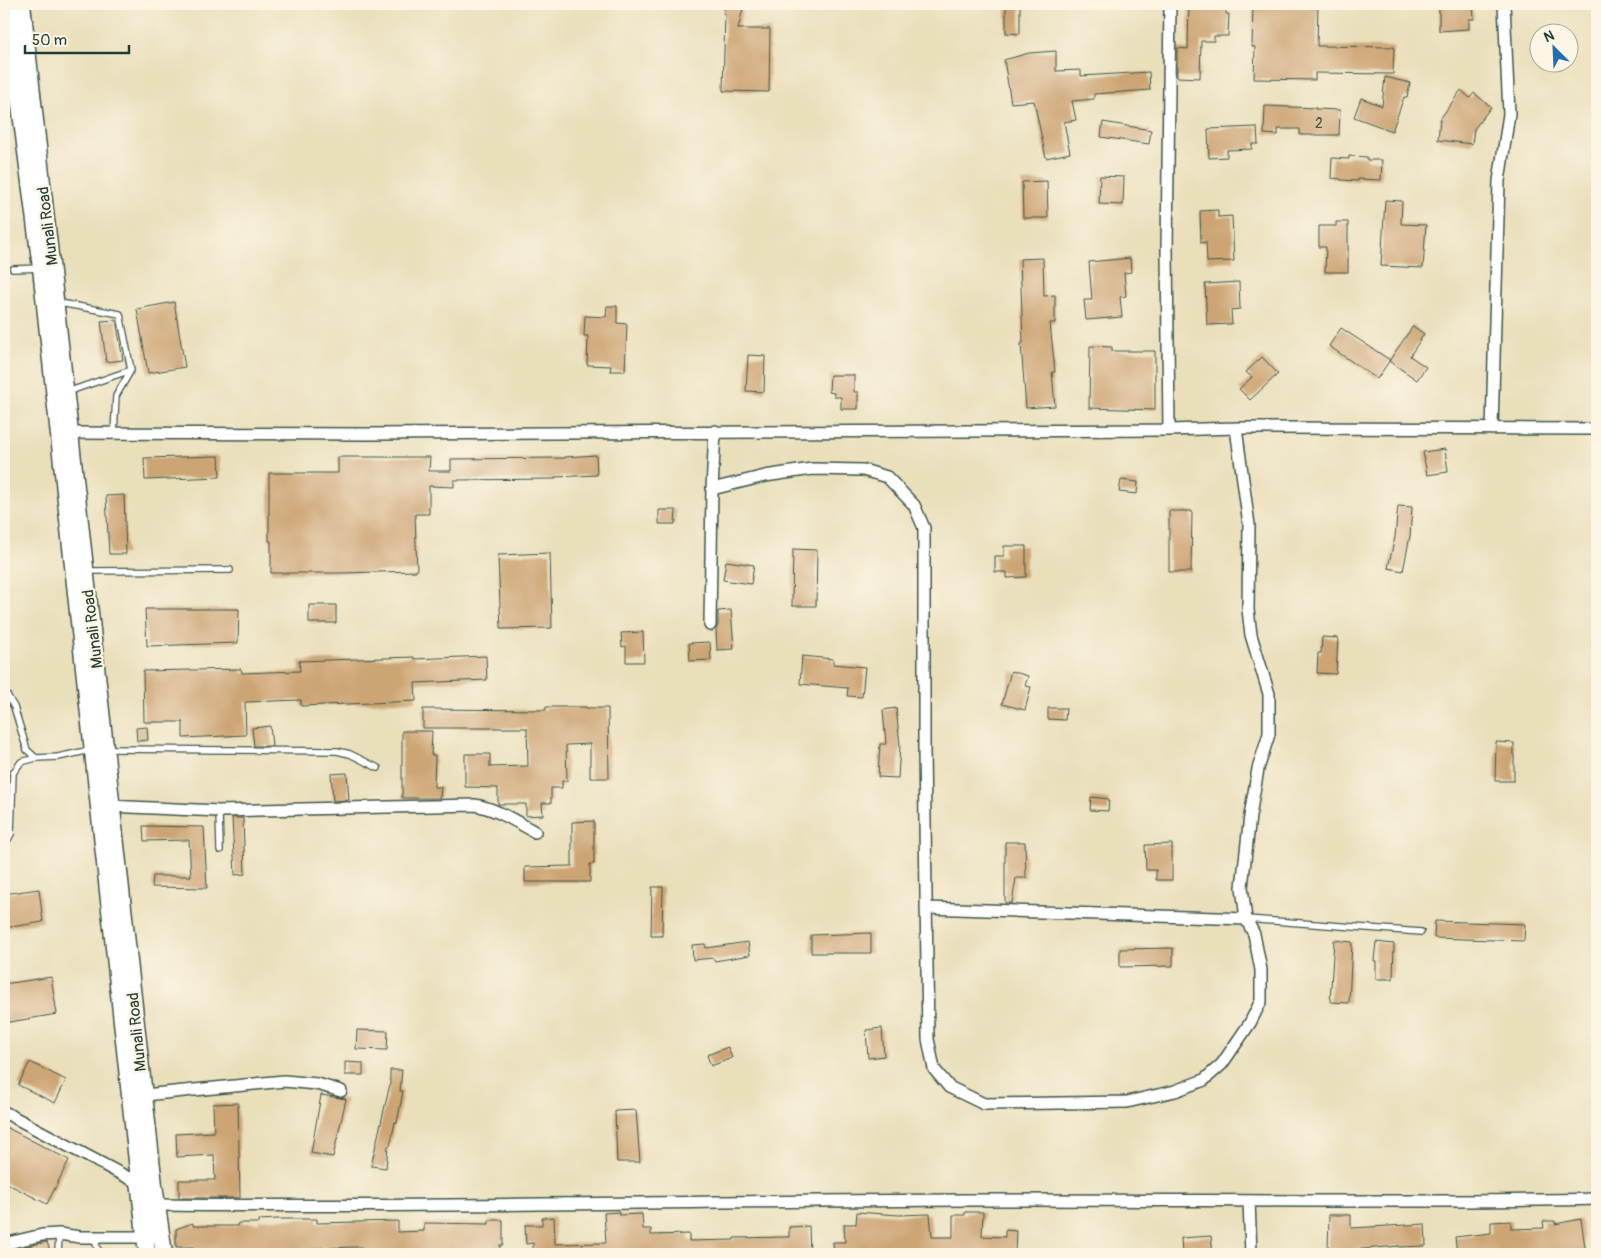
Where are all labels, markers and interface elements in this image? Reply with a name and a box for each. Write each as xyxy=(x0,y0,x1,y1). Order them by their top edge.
scale bar xyxy=(25,22,129,54)
north arrow xyxy=(1528,22,1578,72)
text: N xyxy=(1541,27,1557,46)
text: 50 m xyxy=(32,31,67,50)
house number: 2 xyxy=(1315,115,1323,132)
street label: Munali Road xyxy=(33,185,63,267)
street label: Munali Road xyxy=(78,588,108,670)
street label: Munali Road xyxy=(123,992,151,1072)

